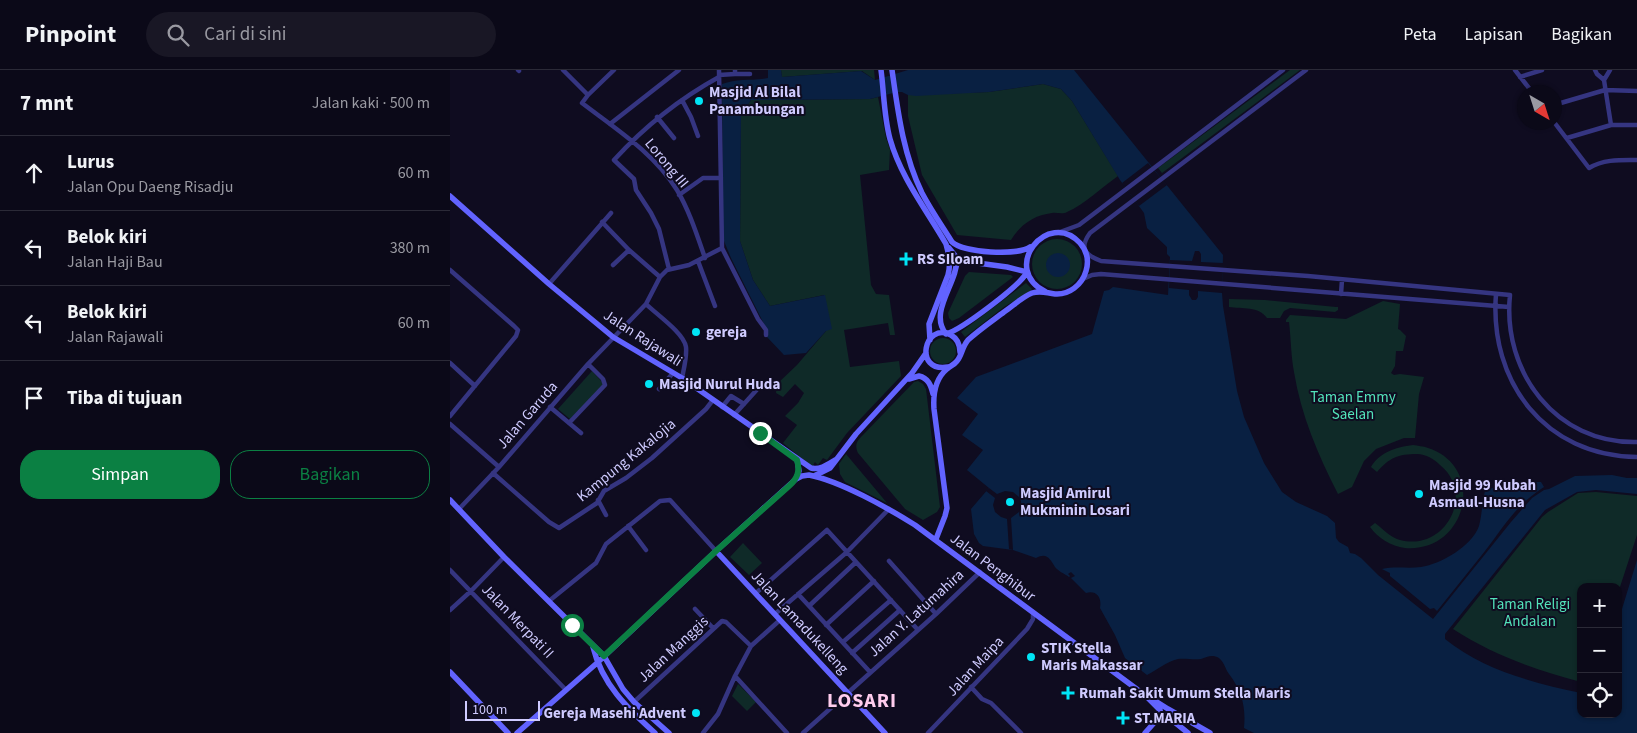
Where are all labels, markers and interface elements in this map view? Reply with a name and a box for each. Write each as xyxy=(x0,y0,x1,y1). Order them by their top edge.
search box xyxy=(146,12,496,57)
text: Pinpoint xyxy=(25,17,116,52)
icon: search xyxy=(164,21,192,49)
text: Cari di sini xyxy=(204,21,287,48)
text: Peta xyxy=(1403,22,1436,47)
text: Lapisan xyxy=(1464,22,1523,47)
text: Bagikan xyxy=(1551,22,1612,47)
place label: Masjid Al Bilal Panambungan xyxy=(709,82,805,120)
north arrow xyxy=(1517,85,1562,130)
text: 7 mnt xyxy=(20,88,73,118)
text: Jalan kaki · 500 m xyxy=(312,92,430,114)
marker: Masjid Al Bilal Panambungan xyxy=(693,95,705,107)
street label: Lorong III xyxy=(640,134,694,193)
text: Lurus xyxy=(67,149,114,176)
icon: ahead xyxy=(20,159,48,187)
text: 60 m xyxy=(398,162,430,184)
text: Jalan Opu Daeng Risadju xyxy=(67,176,233,198)
text: Belok kiri xyxy=(67,224,147,251)
icon: left xyxy=(20,234,48,262)
text: 380 m xyxy=(390,237,430,259)
place label: RS SIloam xyxy=(917,249,983,270)
text: Jalan Haji Bau xyxy=(67,251,163,273)
marker: RS SIloam xyxy=(899,252,913,266)
text: Belok kiri xyxy=(67,299,147,326)
street label: Jalan Rajawali xyxy=(599,305,686,372)
icon: left xyxy=(20,309,48,337)
text: 60 m xyxy=(398,312,430,334)
place label: gereja xyxy=(706,322,747,343)
text: Jalan Rajawali xyxy=(67,326,163,348)
marker: gereja xyxy=(690,326,702,338)
place label: Masjid Nurul Huda xyxy=(659,374,780,395)
street label: Jalan Garuda xyxy=(492,377,563,454)
marker: Masjid Nurul Huda xyxy=(643,378,655,390)
icon: arrive xyxy=(20,384,48,412)
text: Tiba di tujuan xyxy=(67,385,182,412)
park label: Taman Emmy Saelan xyxy=(1310,387,1396,425)
street label: Kampung Kakalojia xyxy=(572,414,680,507)
route end xyxy=(749,422,772,445)
button: Simpan xyxy=(20,450,220,499)
button: Bagikan xyxy=(230,450,430,499)
place label: Masjid 99 Kubah Asmaul-Husna xyxy=(1428,475,1536,513)
place label: Masjid Amirul Mukminin Losari xyxy=(1020,483,1130,521)
marker: Masjid 99 Kubah Asmaul-Husna xyxy=(1413,488,1425,500)
marker: Masjid Amirul Mukminin Losari xyxy=(1004,496,1016,508)
street label: Jalan Penghibur xyxy=(946,528,1040,607)
street label: Jalan Y. Latumahira xyxy=(864,565,969,662)
street label: Jalan Lamadukelleng xyxy=(746,566,853,679)
street label: Jalan Merpati II xyxy=(477,580,559,663)
map controls xyxy=(1577,583,1622,718)
button: + xyxy=(1577,583,1622,628)
park label: Taman Religi Andalan xyxy=(1490,594,1570,632)
street label: Jalan Manggis xyxy=(634,611,713,687)
route start xyxy=(561,614,584,637)
button: − xyxy=(1577,628,1622,673)
street label: Jalan Maipa xyxy=(942,632,1009,701)
place label: STIK Stella Maris Makassar xyxy=(1041,638,1143,676)
marker: STIK Stella Maris Makassar xyxy=(1025,651,1037,663)
button: locate xyxy=(1577,673,1622,718)
place label: Rumah Sakit Umum Stella Maris xyxy=(1079,683,1291,704)
marker: Rumah Sakit Umum Stella Maris xyxy=(1061,686,1075,700)
district label: LOSARI xyxy=(827,687,897,715)
scale bar xyxy=(465,698,540,721)
text: 100 m xyxy=(472,700,507,720)
place label: Gereja Masehi Advent xyxy=(544,703,686,724)
marker: Gereja Masehi Advent xyxy=(690,707,702,719)
place label: ST.MARIA xyxy=(1134,708,1196,729)
marker: ST.MARIA xyxy=(1116,711,1130,725)

